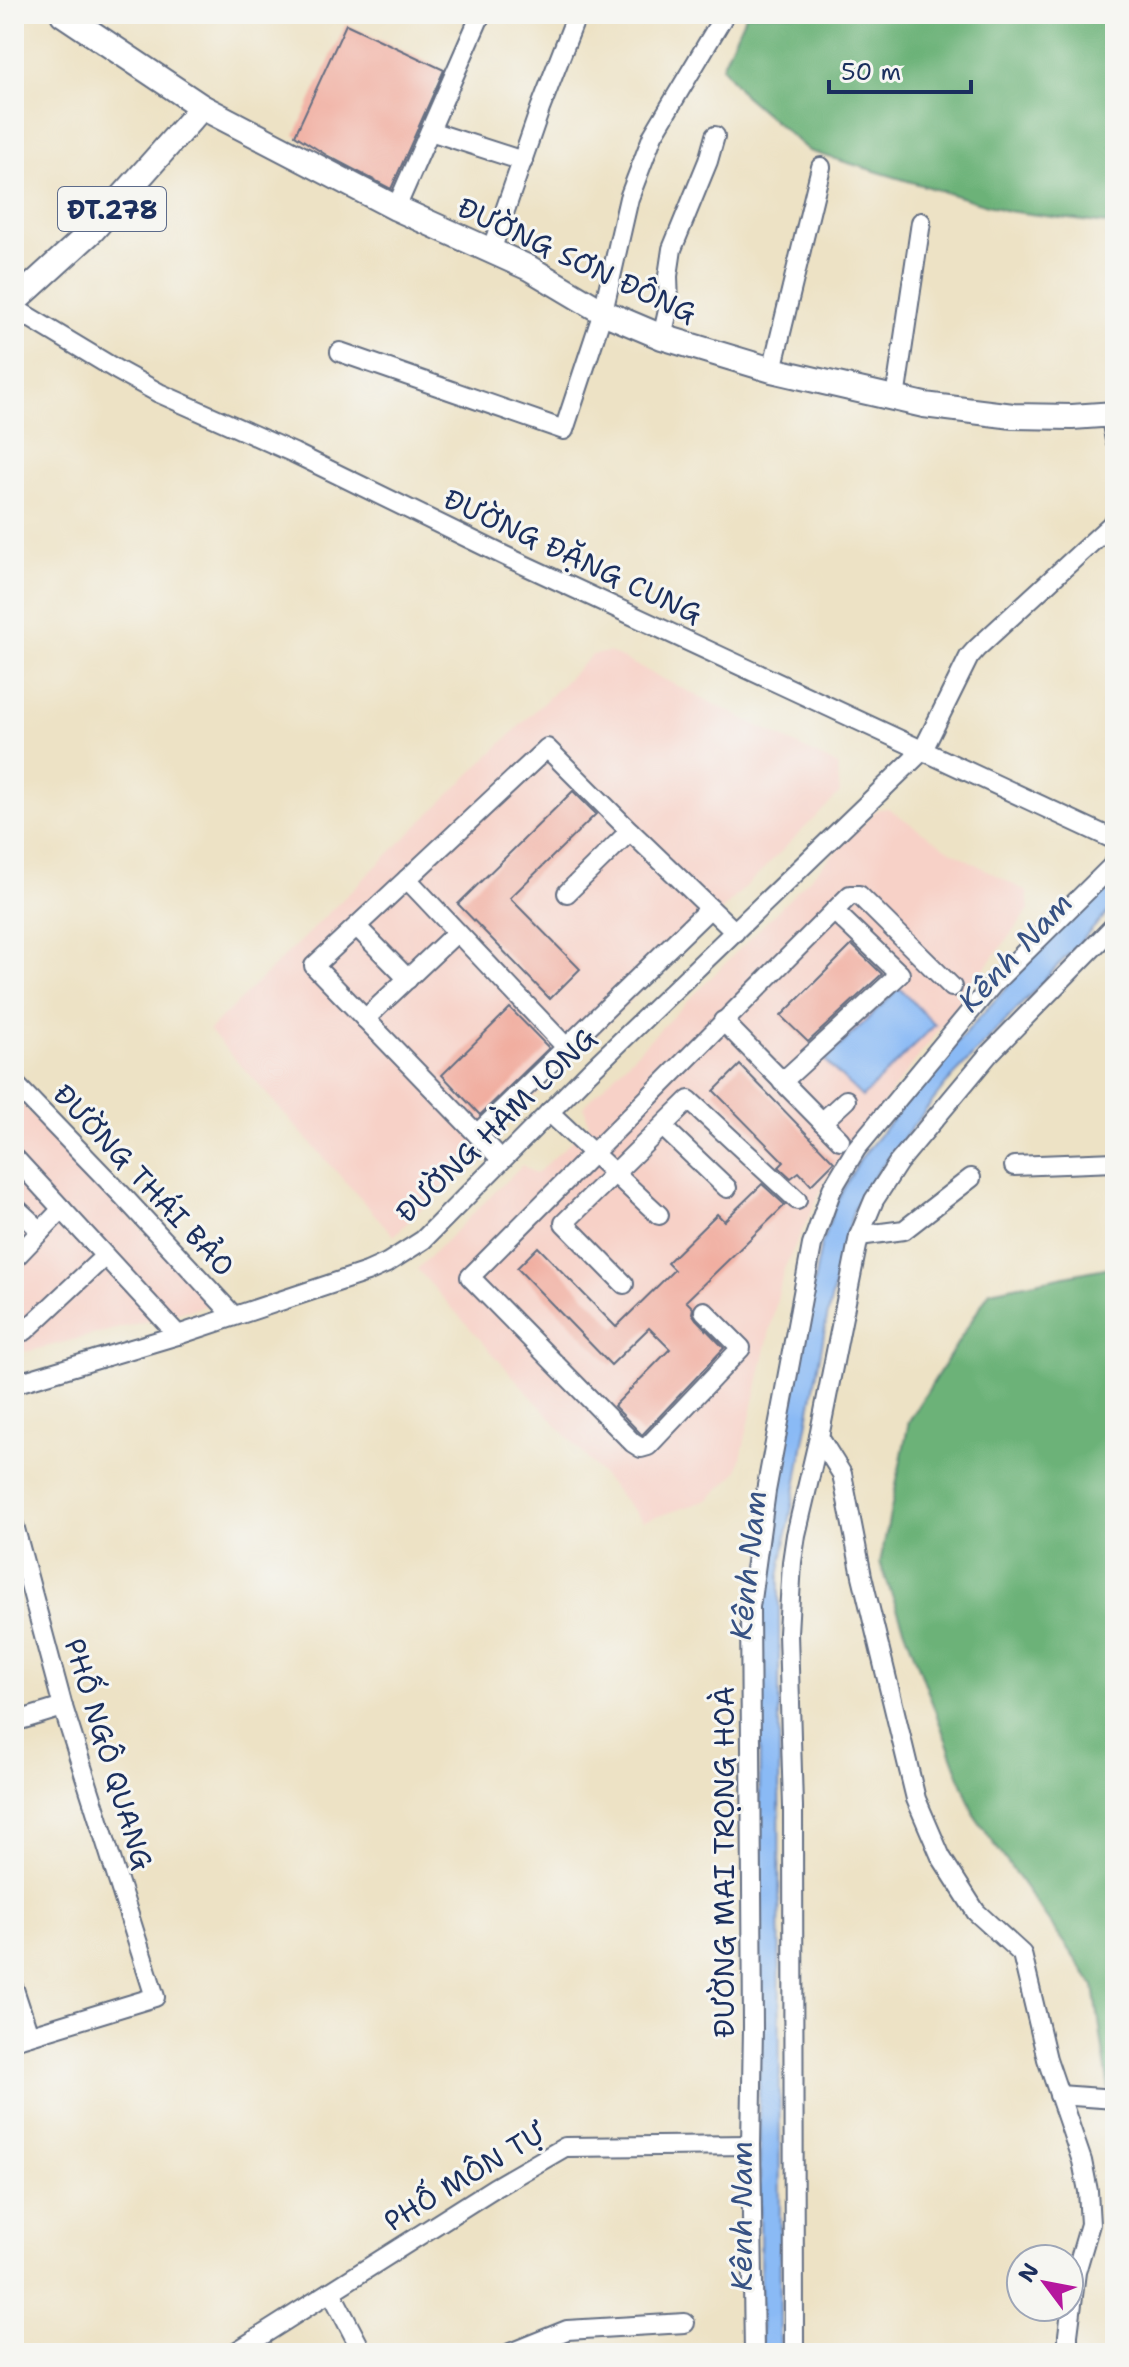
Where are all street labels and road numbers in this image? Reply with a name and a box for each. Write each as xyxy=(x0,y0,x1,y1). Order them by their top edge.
road number: ĐT.278 xyxy=(58,187,166,231)
street label: ĐƯỜNG SƠN ĐÔNG xyxy=(451,188,703,332)
street label: ĐƯỜNG ĐẶNG CUNG xyxy=(438,479,708,633)
street label: ĐƯỜNG HÀM LONG xyxy=(387,1019,605,1231)
street label: ĐƯỜNG THÁI BẢO xyxy=(45,1076,243,1284)
street label: PHỐ NGÔ QUANG xyxy=(56,1633,164,1874)
street label: ĐƯỜNG MAI TRỌNG HOÀ xyxy=(705,1686,743,2038)
street label: PHỐ MÔN TỰ xyxy=(375,2111,553,2240)

